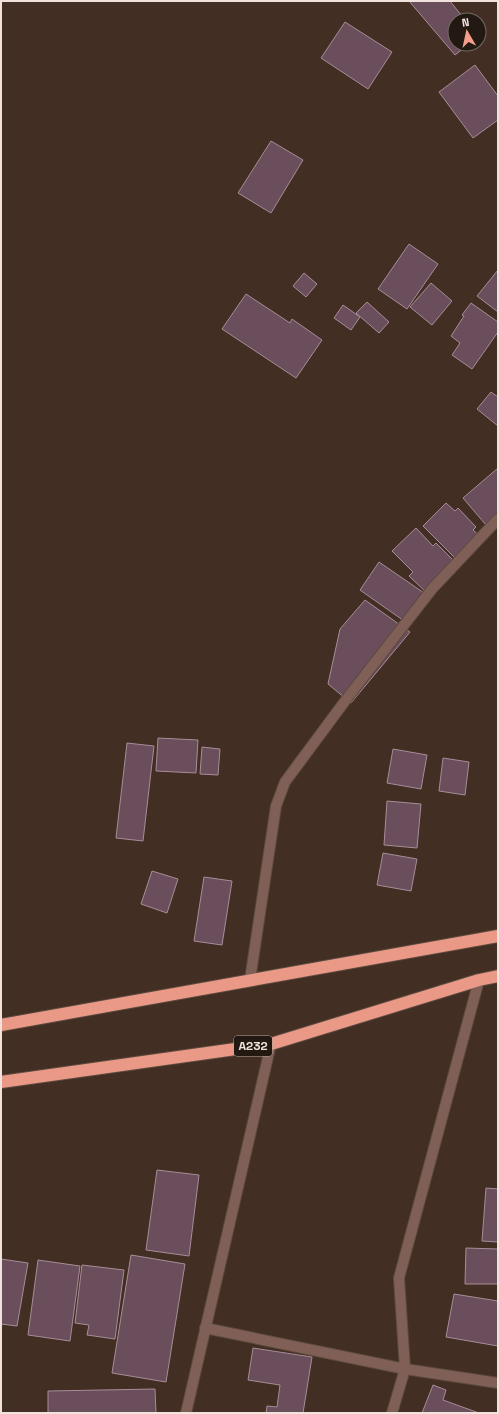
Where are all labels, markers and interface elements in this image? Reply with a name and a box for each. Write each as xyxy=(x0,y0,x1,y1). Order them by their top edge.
north arrow xyxy=(447,12,487,52)
text: N xyxy=(461,15,470,30)
road number: A232 xyxy=(234,1036,272,1056)

